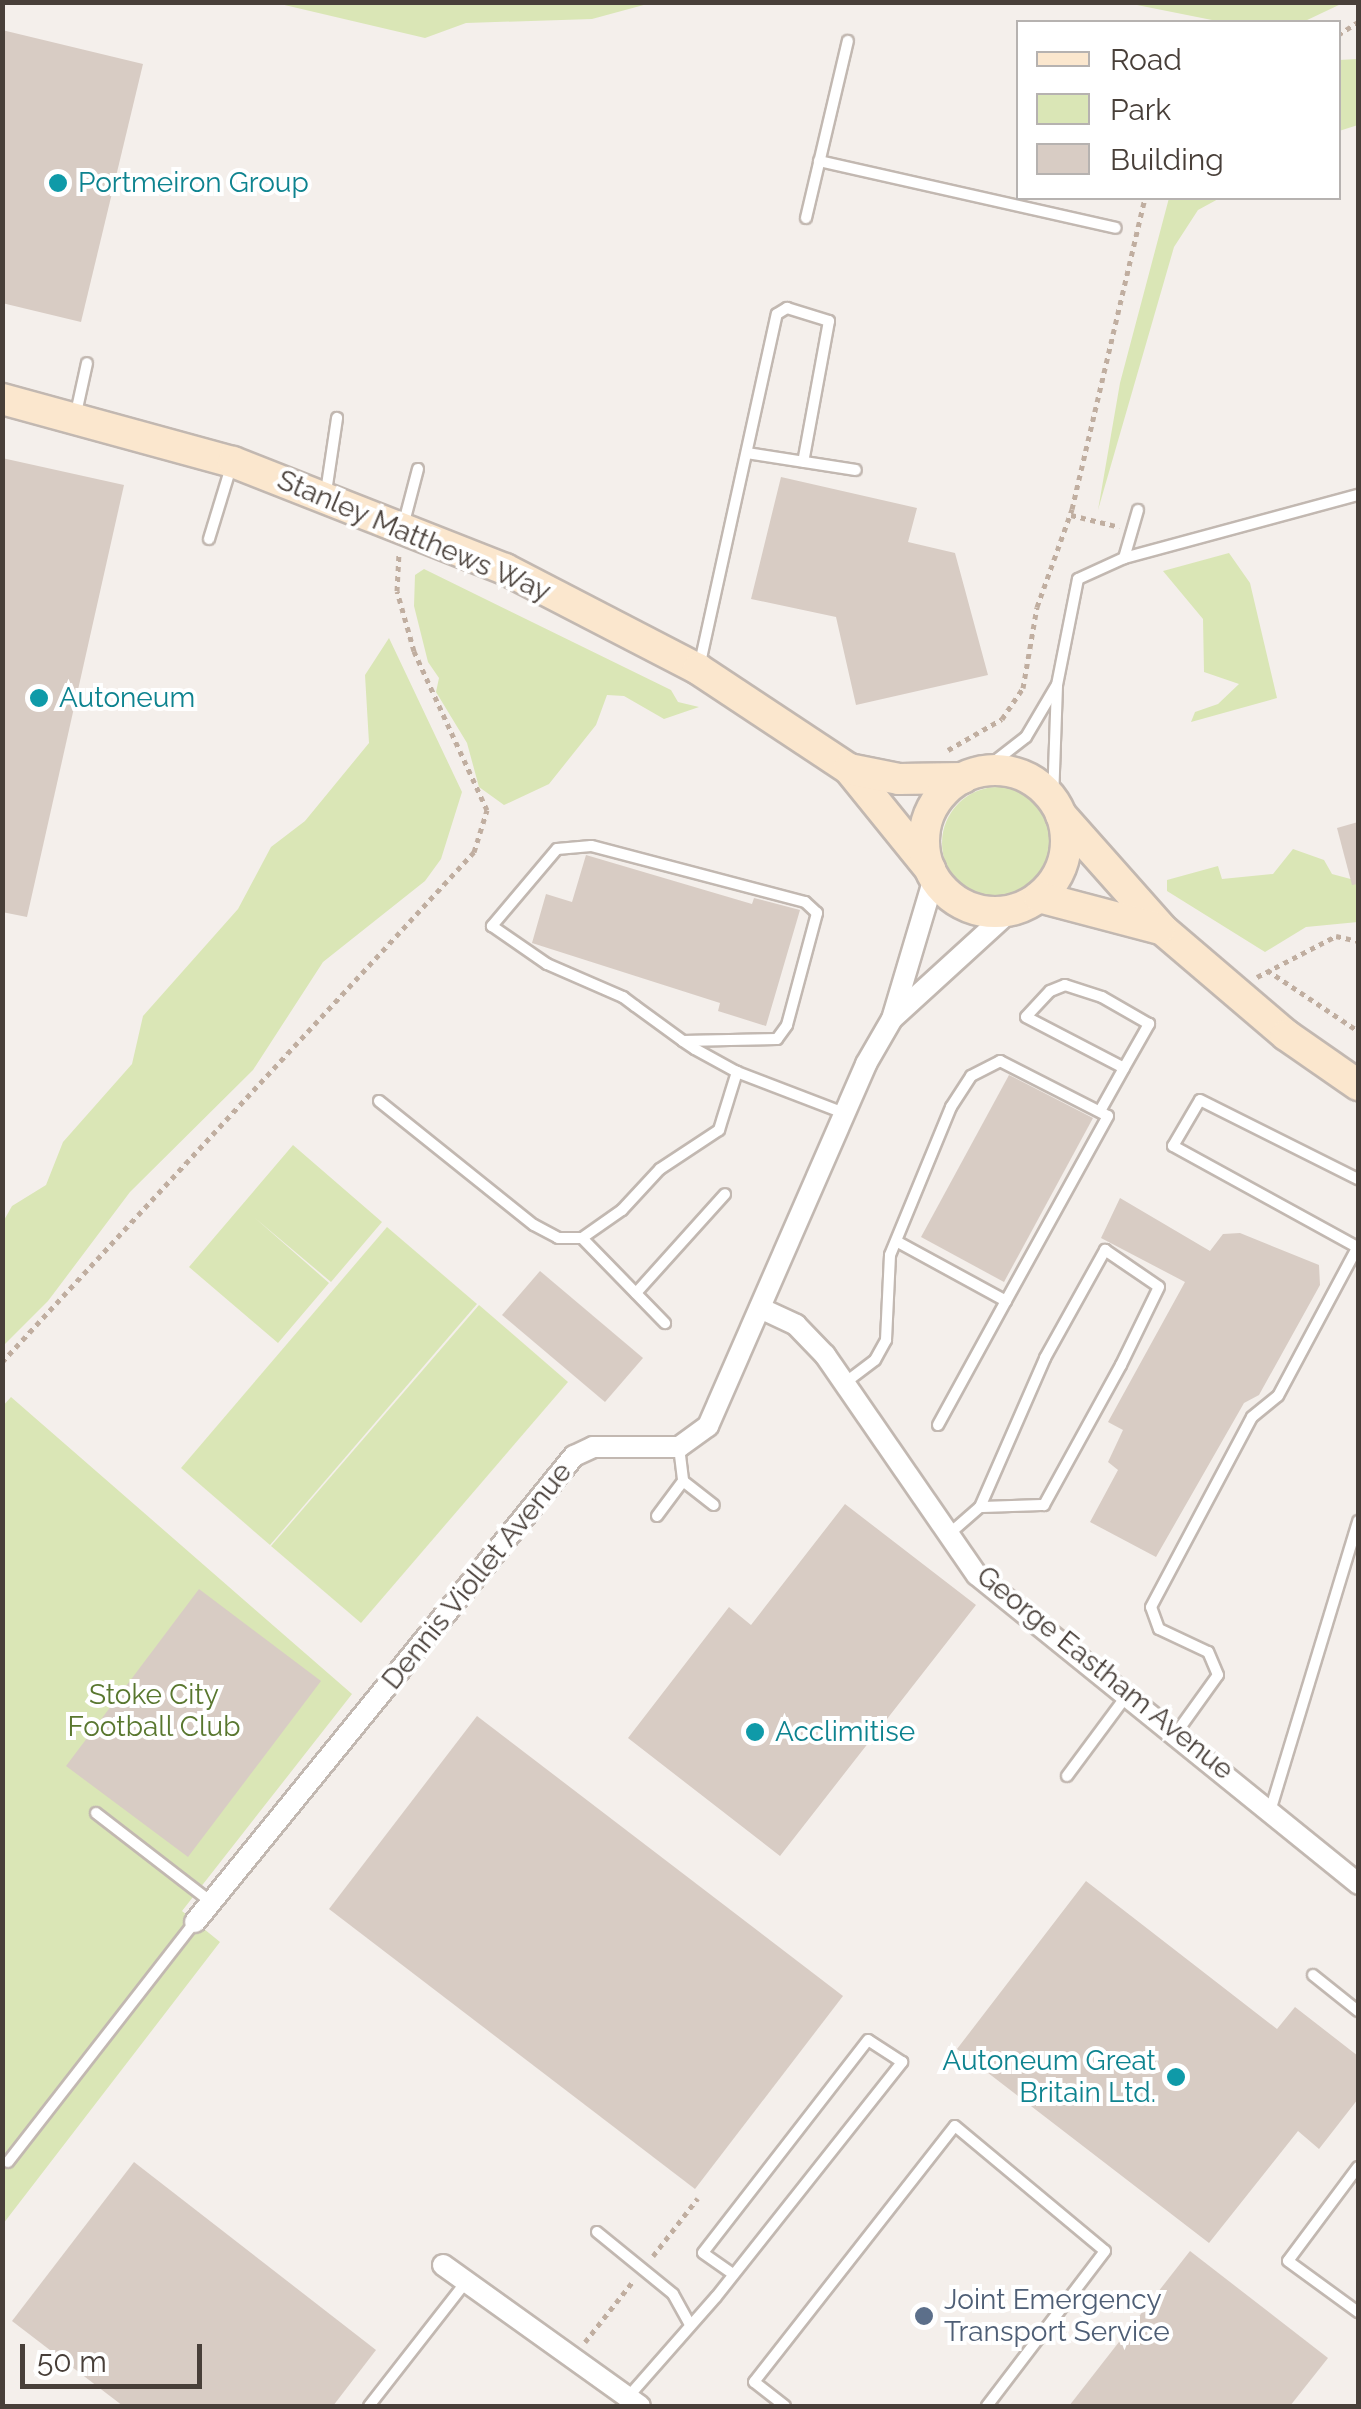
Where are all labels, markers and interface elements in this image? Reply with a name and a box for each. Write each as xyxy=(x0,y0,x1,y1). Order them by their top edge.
legend xyxy=(1016,20,1341,200)
text: Road xyxy=(1110,42,1182,77)
text: Park xyxy=(1110,92,1171,127)
text: Building xyxy=(1110,142,1224,177)
place label: Portmeiron Group xyxy=(78,166,309,200)
marker: Portmeiron Group xyxy=(47,172,69,194)
street label: Stanley Matthews Way xyxy=(272,463,556,609)
place label: Autoneum xyxy=(59,681,195,715)
marker: Autoneum xyxy=(28,687,50,709)
street label: Dennis Viollet Avenue xyxy=(375,1455,579,1697)
street label: George Eastham Avenue xyxy=(970,1559,1240,1787)
park label: Stoke City Football Club xyxy=(67,1678,241,1744)
place label: Acclimitise xyxy=(775,1715,915,1749)
marker: Acclimitise xyxy=(744,1721,766,1743)
place label: Autoneum Great Britain Ltd. xyxy=(942,2044,1156,2110)
marker: Autoneum Great Britain Ltd. xyxy=(1165,2066,1187,2088)
place label: Joint Emergency Transport Service xyxy=(944,2283,1170,2349)
marker: Joint Emergency Transport Service xyxy=(913,2305,935,2327)
scale bar xyxy=(25,2324,208,2386)
text: 50 m xyxy=(37,2344,107,2379)

